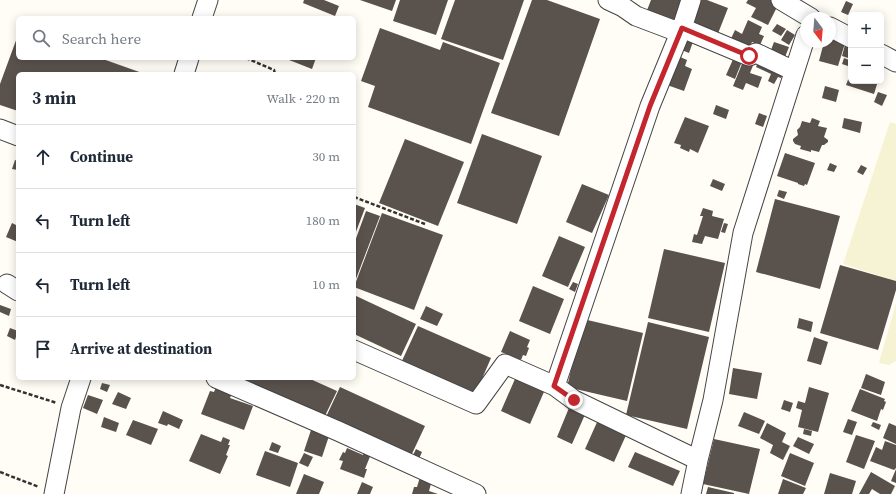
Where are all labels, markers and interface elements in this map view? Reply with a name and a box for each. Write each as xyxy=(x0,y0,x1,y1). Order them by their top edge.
north arrow xyxy=(800,12,836,48)
map controls xyxy=(848,12,884,84)
button: + xyxy=(848,12,884,48)
search box xyxy=(16,16,356,60)
icon: search xyxy=(30,27,52,49)
text: Search here xyxy=(62,28,141,49)
route start xyxy=(740,47,758,65)
button: − xyxy=(848,48,884,84)
text: 3 min xyxy=(32,86,76,110)
text: Walk · 220 m xyxy=(267,90,340,107)
icon: ahead xyxy=(32,146,54,168)
text: Continue xyxy=(70,146,133,167)
text: 30 m xyxy=(312,148,340,165)
icon: left xyxy=(32,210,54,232)
text: Turn left xyxy=(70,210,130,231)
text: 180 m xyxy=(306,212,340,229)
icon: left xyxy=(32,274,54,296)
text: Turn left xyxy=(70,274,130,295)
text: 10 m xyxy=(312,276,340,293)
icon: arrive xyxy=(32,338,54,360)
text: Arrive at destination xyxy=(70,338,212,359)
route end xyxy=(565,391,583,409)

